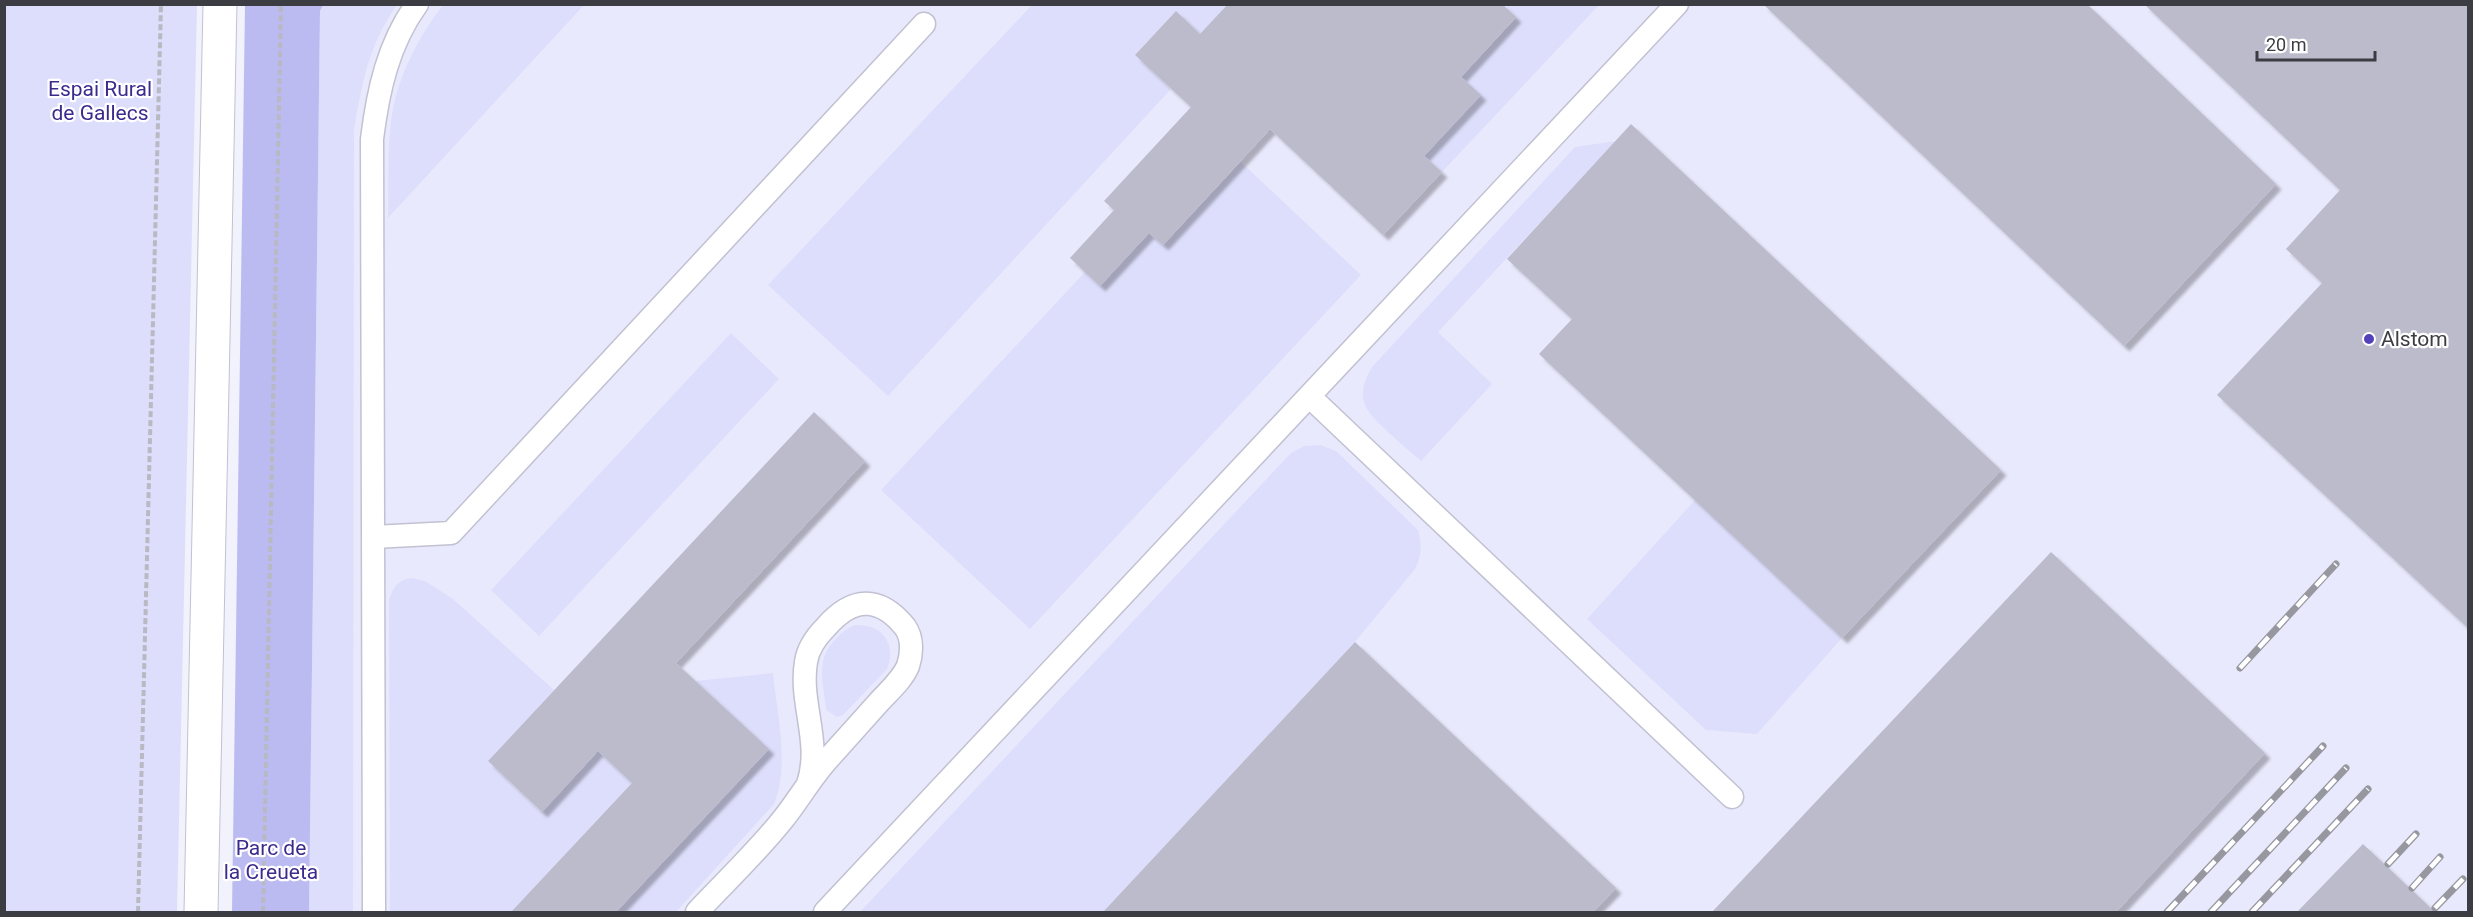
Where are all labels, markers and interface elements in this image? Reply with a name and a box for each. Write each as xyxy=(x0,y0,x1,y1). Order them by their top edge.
scale bar xyxy=(2257,24,2376,62)
text: 20 m xyxy=(2266,34,2306,55)
park label: Espai Rural de Gallecs xyxy=(48,77,152,125)
place label: Alstom xyxy=(2381,327,2448,351)
marker: Alstom xyxy=(2362,332,2376,346)
park label: Parc de la Creueta xyxy=(224,836,318,884)

